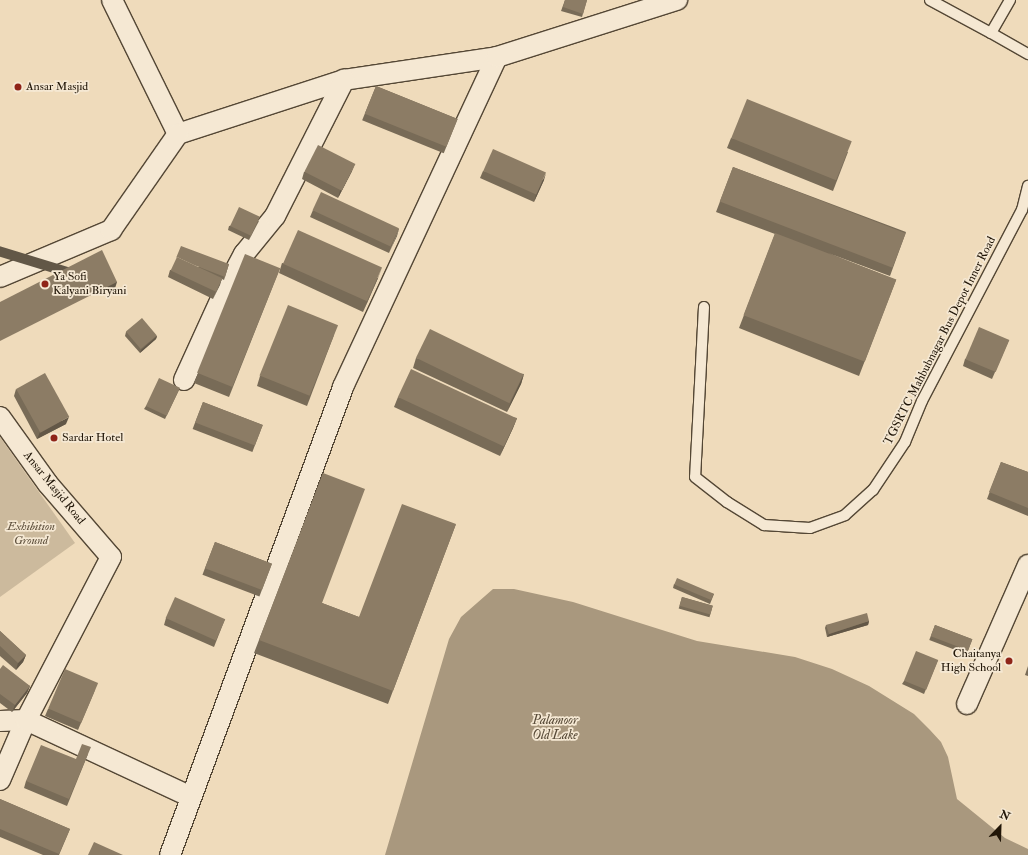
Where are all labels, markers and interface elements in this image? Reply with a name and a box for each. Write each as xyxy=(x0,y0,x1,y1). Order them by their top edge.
place label: Ansar Masjid xyxy=(26,80,88,94)
marker: Ansar Masjid xyxy=(13,82,23,92)
street label: TGSRTC Mahbubnagar Bus Depot Inner Road xyxy=(881,234,999,448)
place label: Ya Sofi Kalyani Biryani xyxy=(53,270,126,298)
marker: Ya Sofi Kalyani Biryani xyxy=(40,279,50,289)
place label: Sardar Hotel xyxy=(62,431,123,445)
marker: Sardar Hotel xyxy=(49,433,59,443)
street label: Ansar Masjid Road xyxy=(20,449,88,527)
park label: Exhibition Ground xyxy=(7,520,55,548)
place label: Chaitanya High School xyxy=(941,647,1001,675)
marker: Chaitanya High School xyxy=(1004,656,1014,666)
water label: Palamoor Old Lake xyxy=(532,713,578,744)
north arrow xyxy=(980,807,1020,847)
text: N xyxy=(998,808,1012,823)

